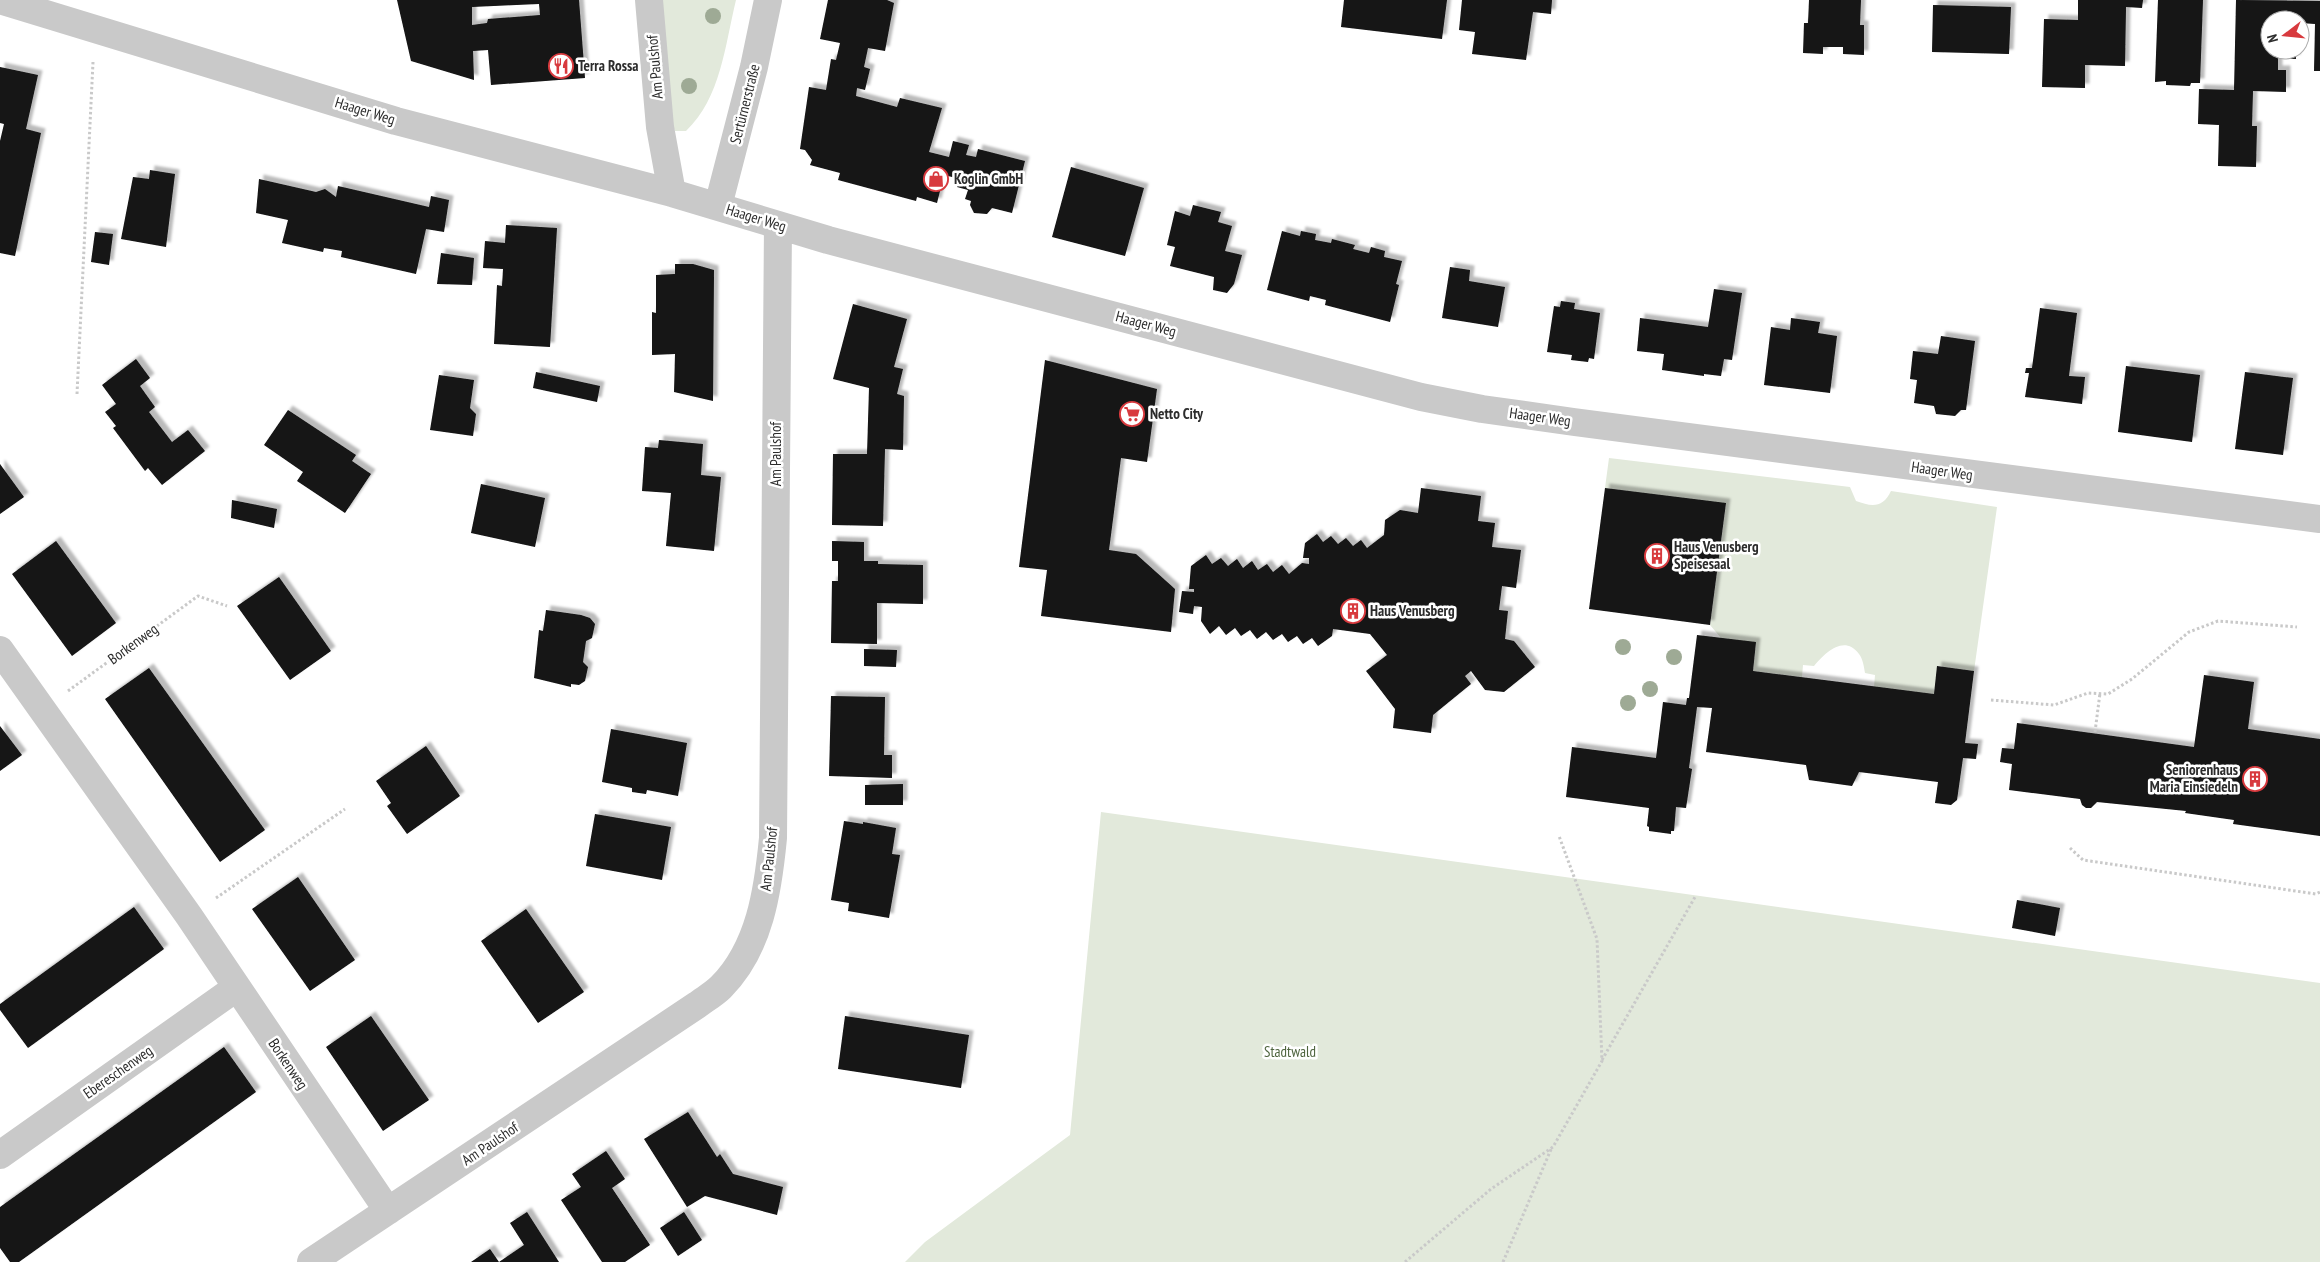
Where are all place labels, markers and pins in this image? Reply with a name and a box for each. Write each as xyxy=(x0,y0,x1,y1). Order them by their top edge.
restaurant icon: Terra Rossa xyxy=(548,53,574,79)
place label: Terra Rossa xyxy=(578,56,638,75)
shop icon: Koglin GmbH xyxy=(923,166,949,192)
place label: Koglin GmbH xyxy=(954,169,1023,188)
supermarket icon: Netto City xyxy=(1119,401,1145,427)
place label: Netto City xyxy=(1150,404,1204,423)
place label: Haus Venusberg Speisesaal xyxy=(1674,537,1759,573)
building icon: Haus Venusberg Speisesaal xyxy=(1644,543,1670,569)
building icon: Haus Venusberg xyxy=(1340,598,1366,624)
place label: Haus Venusberg xyxy=(1370,601,1455,620)
place label: Seniorenhaus Maria Einsiedeln xyxy=(2150,760,2238,796)
building icon: Seniorenhaus Maria Einsiedeln xyxy=(2242,766,2268,792)

